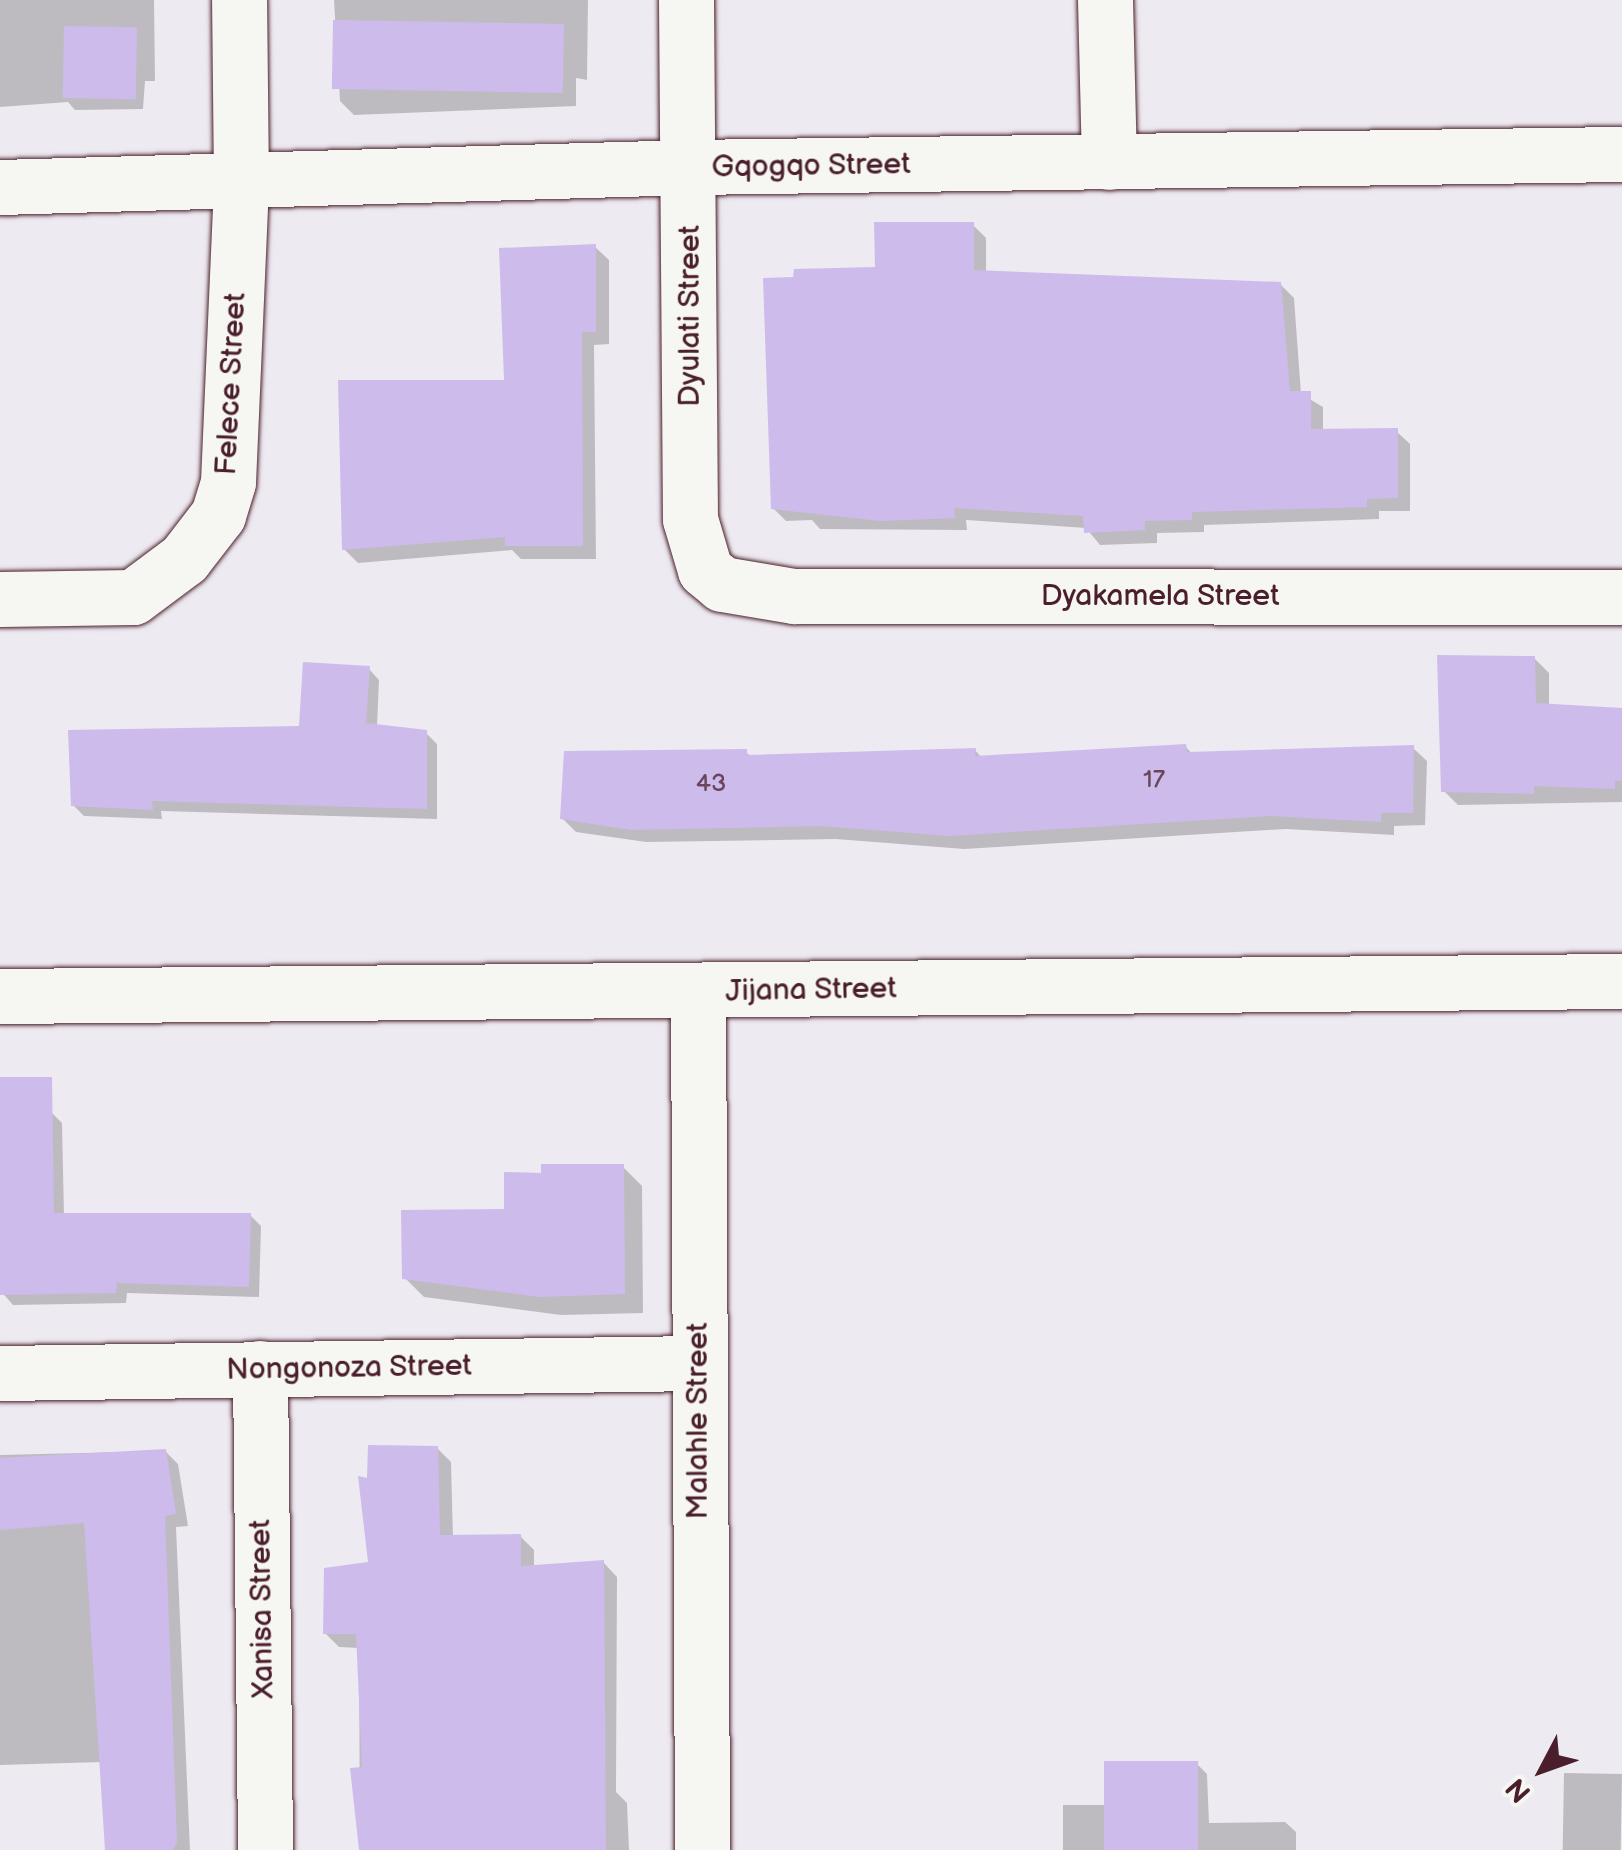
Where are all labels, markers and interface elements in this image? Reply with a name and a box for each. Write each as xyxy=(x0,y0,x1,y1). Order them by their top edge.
street label: Gqogqo Street xyxy=(711,146,911,186)
street label: Dyulati Street xyxy=(672,225,708,407)
street label: Felece Street xyxy=(208,292,254,476)
street label: Dyakamela Street xyxy=(1040,578,1280,614)
house number: 17 xyxy=(1143,765,1165,795)
house number: 43 xyxy=(696,769,726,799)
street label: Jijana Street xyxy=(725,971,897,1009)
street label: Malahle Street xyxy=(680,1322,716,1520)
street label: Nongonoza Street xyxy=(226,1348,472,1388)
street label: Xanisa Street xyxy=(242,1519,282,1699)
north arrow xyxy=(1492,1720,1592,1820)
text: N xyxy=(1500,1771,1538,1809)

